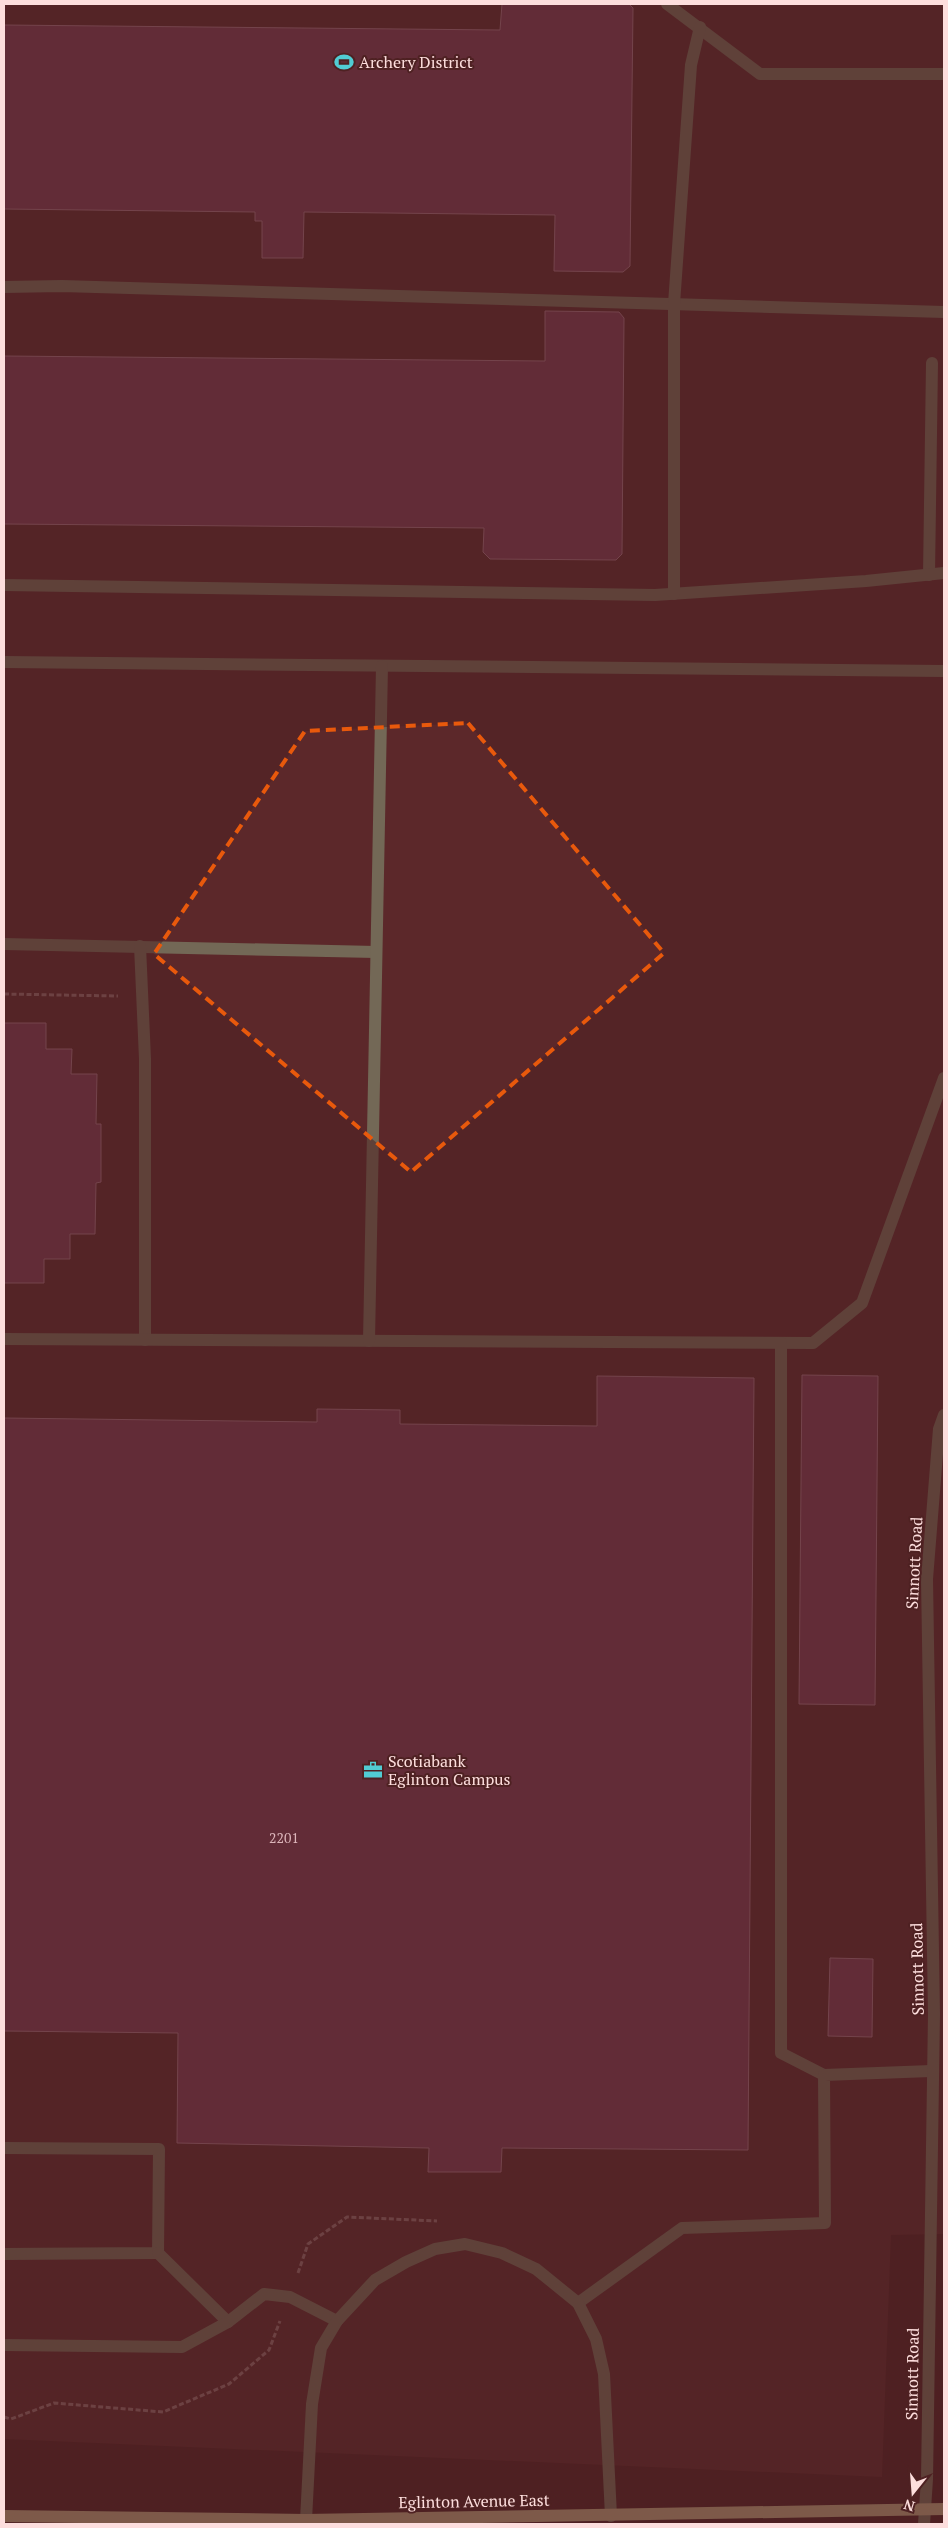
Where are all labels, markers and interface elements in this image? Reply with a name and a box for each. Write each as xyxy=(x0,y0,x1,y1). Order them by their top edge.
sports icon: Archery District xyxy=(333,51,355,73)
place label: Archery District xyxy=(359,51,473,73)
street label: Sinnott Road xyxy=(901,1516,927,1610)
place label: Scotiabank Eglinton Campus xyxy=(388,1750,510,1790)
office icon: Scotiabank Eglinton Campus xyxy=(362,1759,384,1781)
house number: 2201 xyxy=(269,1828,299,1847)
street label: Sinnott Road xyxy=(905,1922,929,2015)
street label: Sinnott Road xyxy=(900,2327,924,2420)
north arrow xyxy=(888,2468,938,2518)
street label: Eglinton Avenue East xyxy=(398,2489,550,2513)
text: N xyxy=(901,2495,917,2517)

